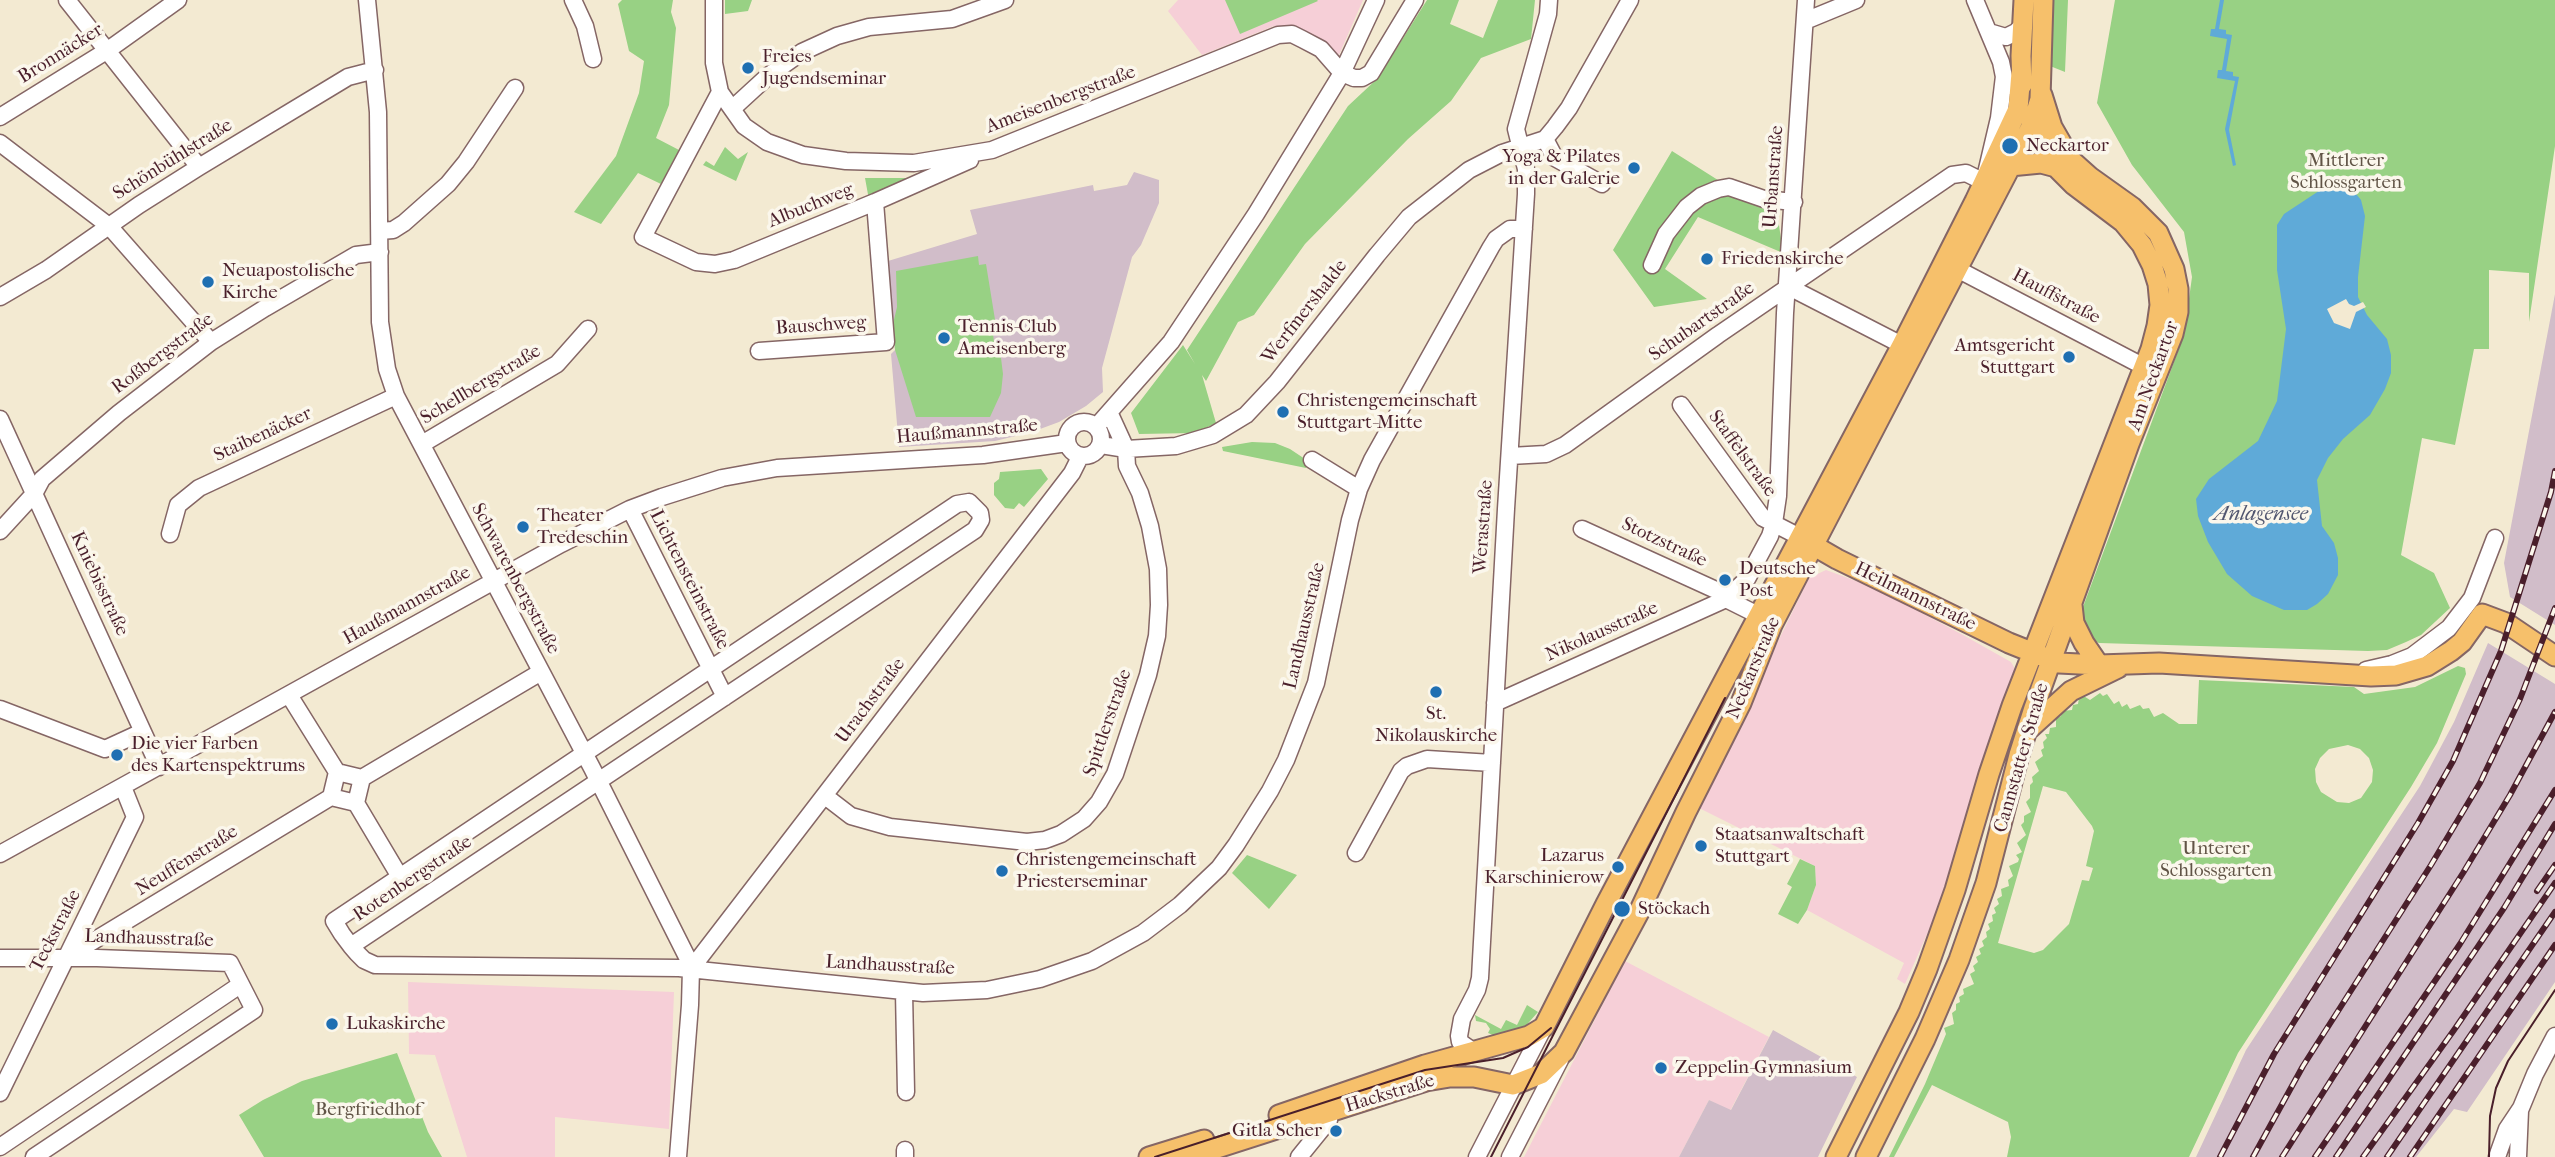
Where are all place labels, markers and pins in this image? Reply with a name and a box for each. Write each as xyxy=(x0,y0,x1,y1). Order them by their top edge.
place label: Freies Jugendseminar xyxy=(762,46,886,90)
marker: Freies Jugendseminar xyxy=(740,60,756,76)
place label: Neckartor xyxy=(2026,135,2109,157)
marker: Neckartor xyxy=(2000,136,2020,156)
place label: Yoga & Pilates in der Galerie xyxy=(1502,146,1620,190)
marker: Yoga & Pilates in der Galerie xyxy=(1626,160,1642,176)
place label: Friedenskirche xyxy=(1721,248,1844,270)
marker: Friedenskirche xyxy=(1699,251,1715,267)
place label: Neuapostolische Kirche xyxy=(222,260,354,304)
marker: Neuapostolische Kirche xyxy=(200,274,216,290)
place label: Tennis-Club Ameisenberg xyxy=(958,316,1066,360)
marker: Tennis-Club Ameisenberg xyxy=(936,330,952,346)
place label: Amtsgericht Stuttgart xyxy=(1955,335,2055,379)
marker: Amtsgericht Stuttgart xyxy=(2061,349,2077,365)
place label: Christengemeinschaft Stuttgart-Mitte xyxy=(1297,390,1478,434)
marker: Christengemeinschaft Stuttgart-Mitte xyxy=(1275,404,1291,420)
place label: Theater Tredeschin xyxy=(537,505,628,549)
marker: Theater Tredeschin xyxy=(515,519,531,535)
place label: Deutsche Post xyxy=(1739,558,1816,602)
marker: Deutsche Post xyxy=(1717,572,1733,588)
marker: St. Nikolauskirche xyxy=(1428,684,1444,700)
place label: St. Nikolauskirche xyxy=(1375,703,1497,747)
place label: Die vier Farben des Kartenspektrums xyxy=(131,733,305,777)
marker: Die vier Farben des Kartenspektrums xyxy=(109,747,125,763)
place label: Staatsanwaltschaft Stuttgart xyxy=(1715,824,1865,868)
marker: Staatsanwaltschaft Stuttgart xyxy=(1693,838,1709,854)
place label: Lazarus Karschinierow xyxy=(1484,845,1604,889)
place label: Christengemeinschaft Priesterseminar xyxy=(1016,849,1197,893)
marker: Lazarus Karschinierow xyxy=(1610,859,1626,875)
marker: Christengemeinschaft Priesterseminar xyxy=(994,863,1010,879)
place label: Stöckach xyxy=(1638,898,1710,920)
marker: Stöckach xyxy=(1612,899,1632,919)
place label: Lukaskirche xyxy=(346,1013,445,1035)
marker: Lukaskirche xyxy=(324,1016,340,1032)
place label: Zeppelin-Gymnasium xyxy=(1675,1057,1852,1079)
marker: Zeppelin-Gymnasium xyxy=(1653,1060,1669,1076)
place label: Gitla Scher xyxy=(1232,1120,1322,1142)
marker: Gitla Scher xyxy=(1328,1123,1344,1139)

